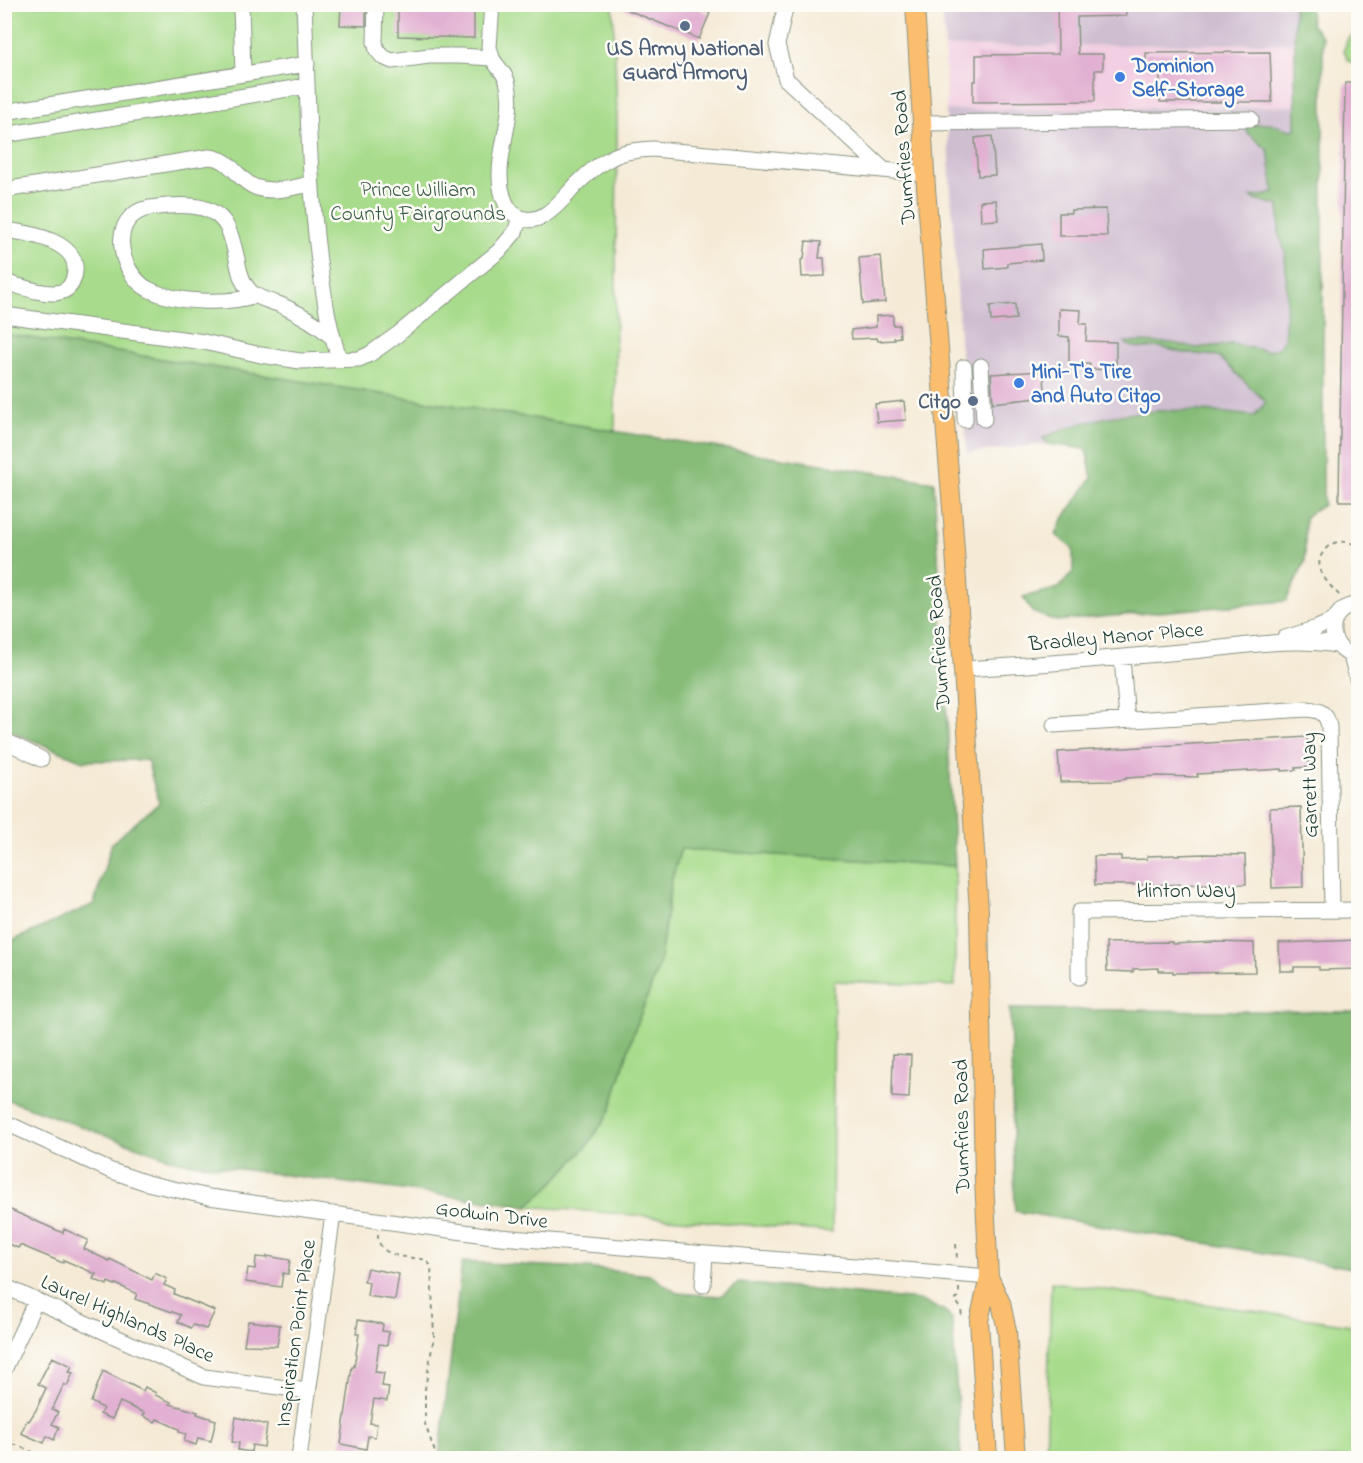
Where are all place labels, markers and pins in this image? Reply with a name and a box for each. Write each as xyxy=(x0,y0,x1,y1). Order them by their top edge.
marker: US Army National Guard Armory xyxy=(678,19,692,33)
place label: US Army National Guard Armory xyxy=(606,35,764,91)
place label: Dominion Self-Storage xyxy=(1131,52,1245,108)
marker: Dominion Self-Storage xyxy=(1113,70,1127,84)
place label: Mini-T's Tire and Auto Citgo xyxy=(1031,358,1161,414)
marker: Mini-T's Tire and Auto Citgo xyxy=(1012,376,1026,390)
place label: Citgo xyxy=(918,388,961,420)
marker: Citgo xyxy=(966,394,980,408)

